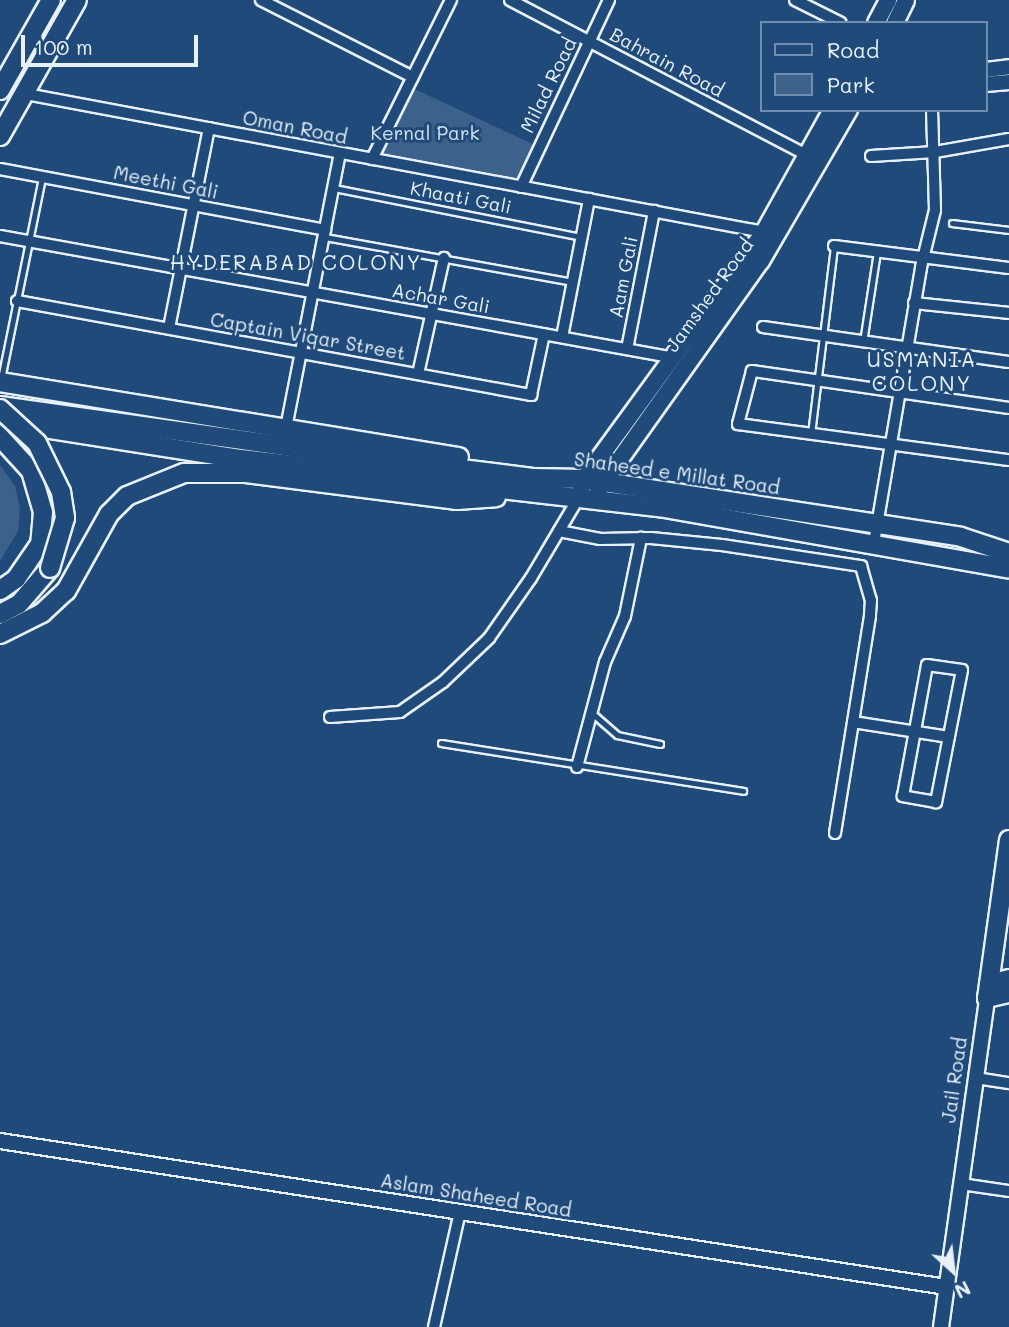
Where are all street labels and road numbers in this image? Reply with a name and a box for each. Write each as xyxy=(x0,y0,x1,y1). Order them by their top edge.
street label: Bahrain Road xyxy=(606,22,728,102)
street label: Milad Road xyxy=(515,34,581,136)
street label: Oman Road xyxy=(241,106,349,148)
street label: Meethi Gali xyxy=(112,161,220,203)
street label: Khaati Gali xyxy=(408,176,514,218)
street label: Aam Gali xyxy=(604,234,642,320)
street label: Jamshed Road xyxy=(660,234,758,356)
street label: Achar Gali xyxy=(390,278,492,318)
street label: Captain Viqar Street xyxy=(209,308,407,364)
street label: Shaheed e Millat Road xyxy=(573,447,781,499)
street label: Jail Road xyxy=(937,1036,971,1124)
street label: Aslam Shaheed Road xyxy=(379,1169,573,1221)

